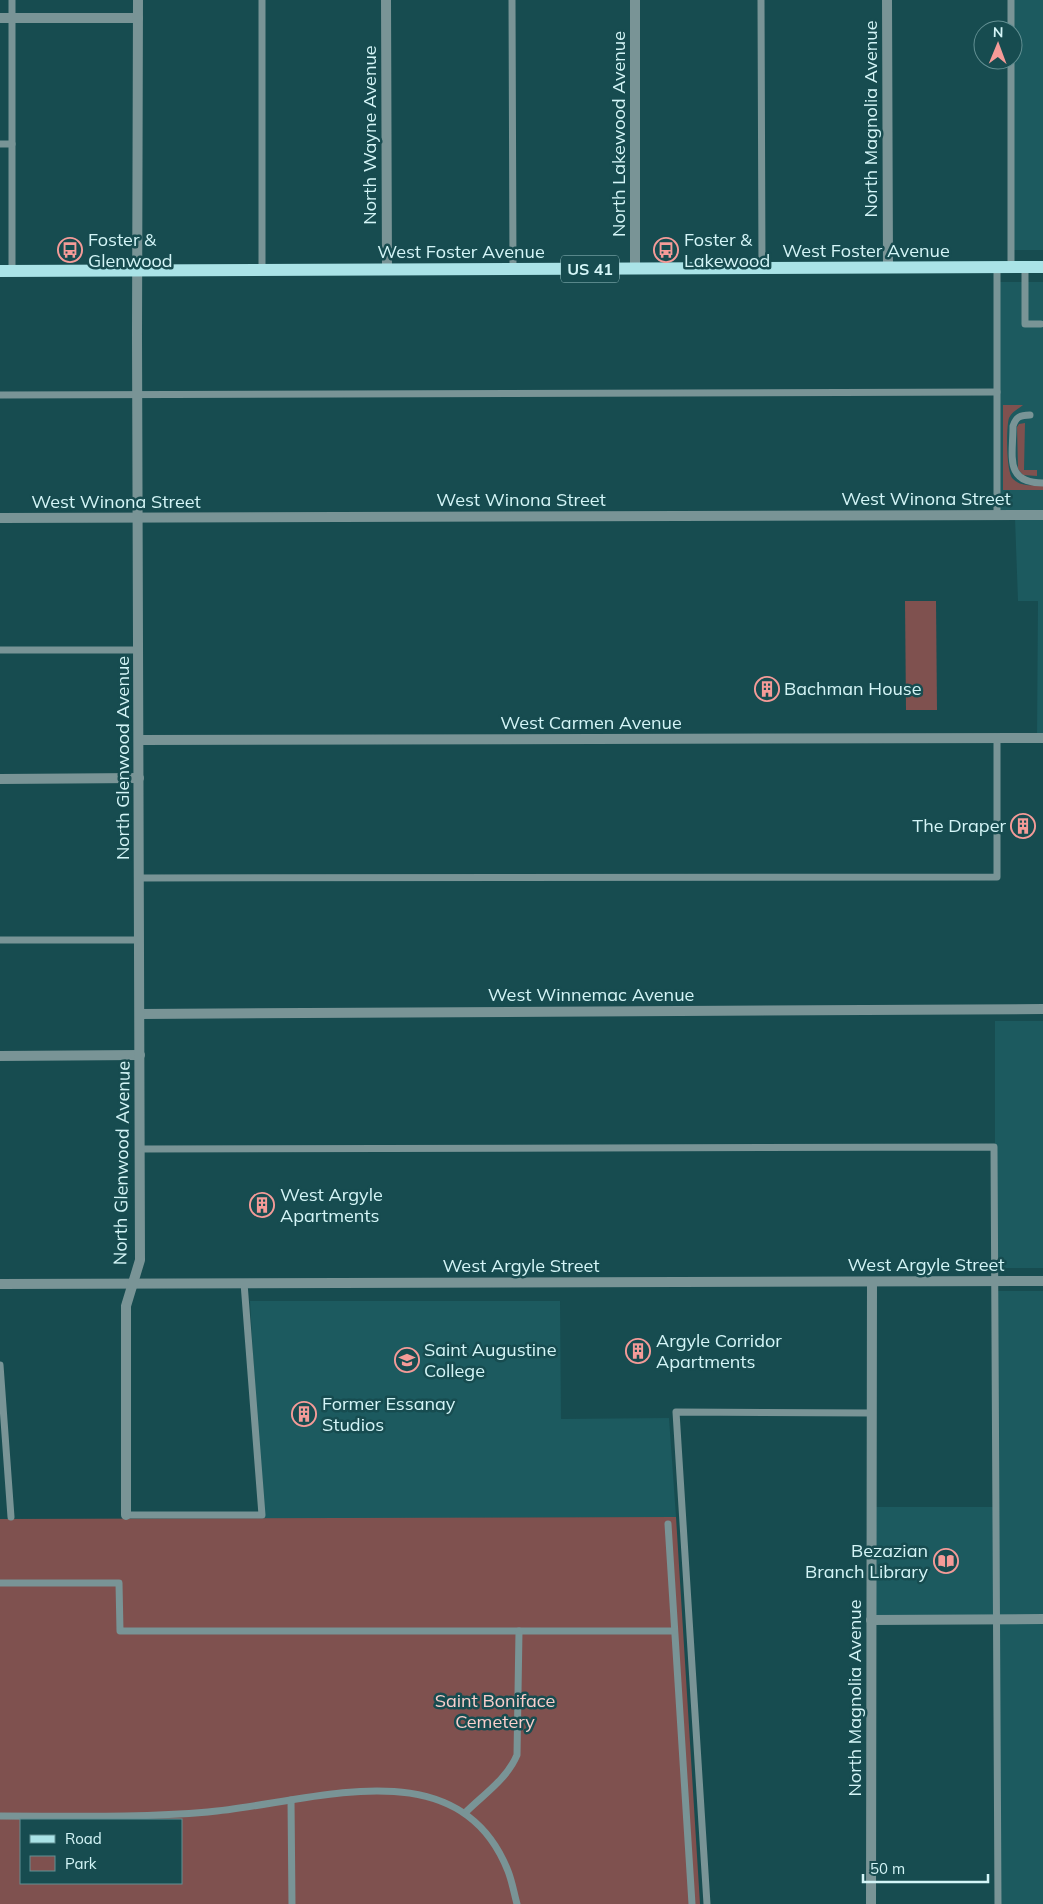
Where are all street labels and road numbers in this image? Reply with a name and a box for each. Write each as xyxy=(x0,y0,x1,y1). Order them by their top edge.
street label: North Magnolia Avenue xyxy=(859,21,882,217)
street label: North Lakewood Avenue xyxy=(607,31,630,237)
street label: North Wayne Avenue xyxy=(358,45,381,225)
street label: West Foster Avenue xyxy=(782,239,950,262)
street label: West Foster Avenue xyxy=(377,240,545,263)
road number: US 41 xyxy=(561,255,619,282)
street label: West Winona Street xyxy=(841,487,1011,510)
street label: West Winona Street xyxy=(436,488,606,511)
street label: West Winona Street xyxy=(31,490,201,513)
street label: North Glenwood Avenue xyxy=(111,656,134,860)
street label: West Carmen Avenue xyxy=(500,711,682,734)
street label: West Winnemac Avenue xyxy=(488,983,694,1006)
street label: North Glenwood Avenue xyxy=(108,1061,135,1265)
street label: West Argyle Street xyxy=(847,1253,1005,1276)
street label: West Argyle Street xyxy=(442,1254,600,1277)
street label: North Magnolia Avenue xyxy=(843,1600,866,1796)

